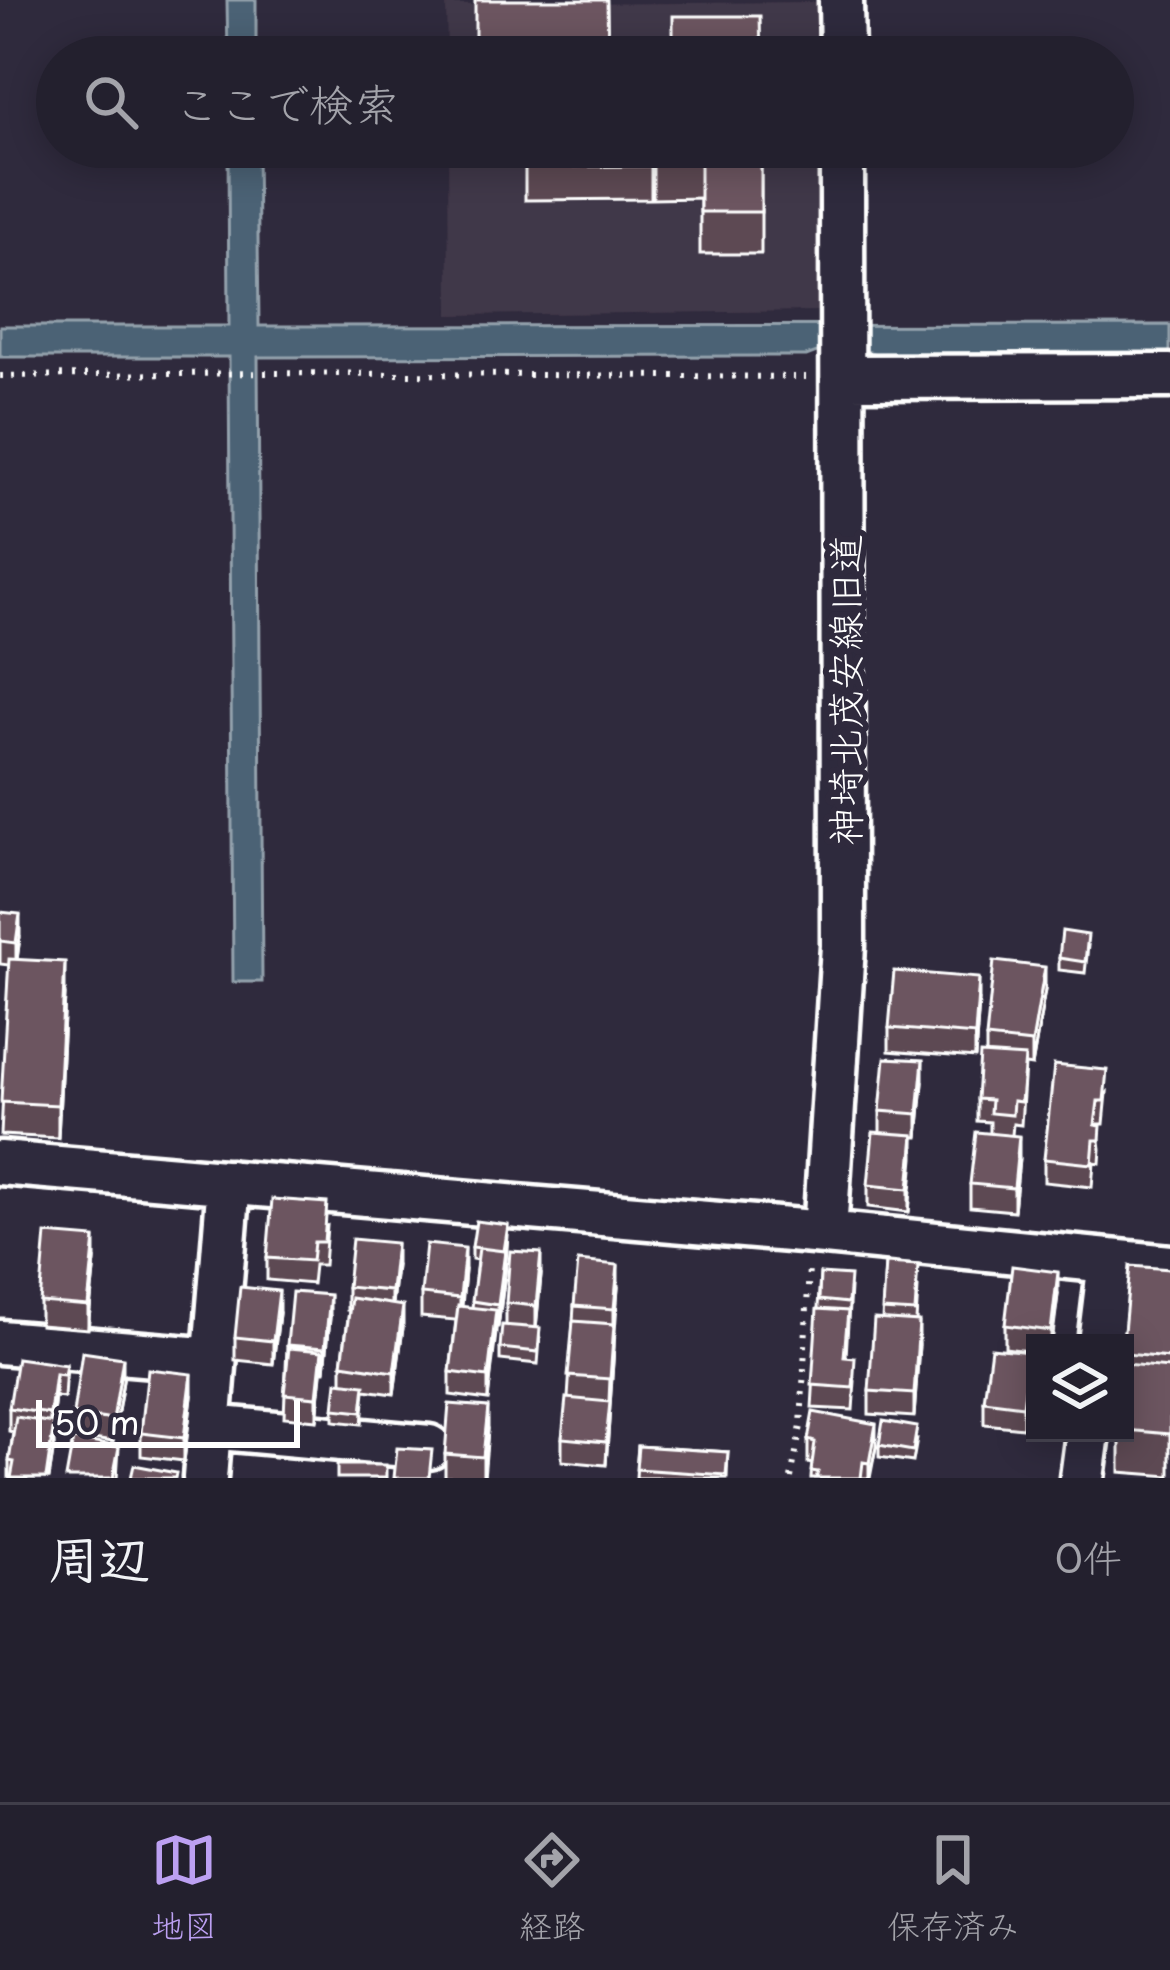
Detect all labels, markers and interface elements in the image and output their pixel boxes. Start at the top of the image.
search box [36,36,1134,168]
text: ここで検索 [174,68,399,136]
icon: search [78,69,144,135]
street label: 神埼北茂安線旧道 [814,534,873,846]
map controls [1026,1334,1134,1442]
button: layers [1026,1334,1134,1442]
scale bar [36,1394,300,1447]
text: 50 m [54,1396,140,1446]
text: 周辺 [48,1518,150,1595]
text: 0件 [1054,1527,1122,1586]
tab: 地図 [151,1827,217,1949]
tab: 経路 [519,1827,585,1949]
tab: 保存済み [887,1827,1019,1949]

